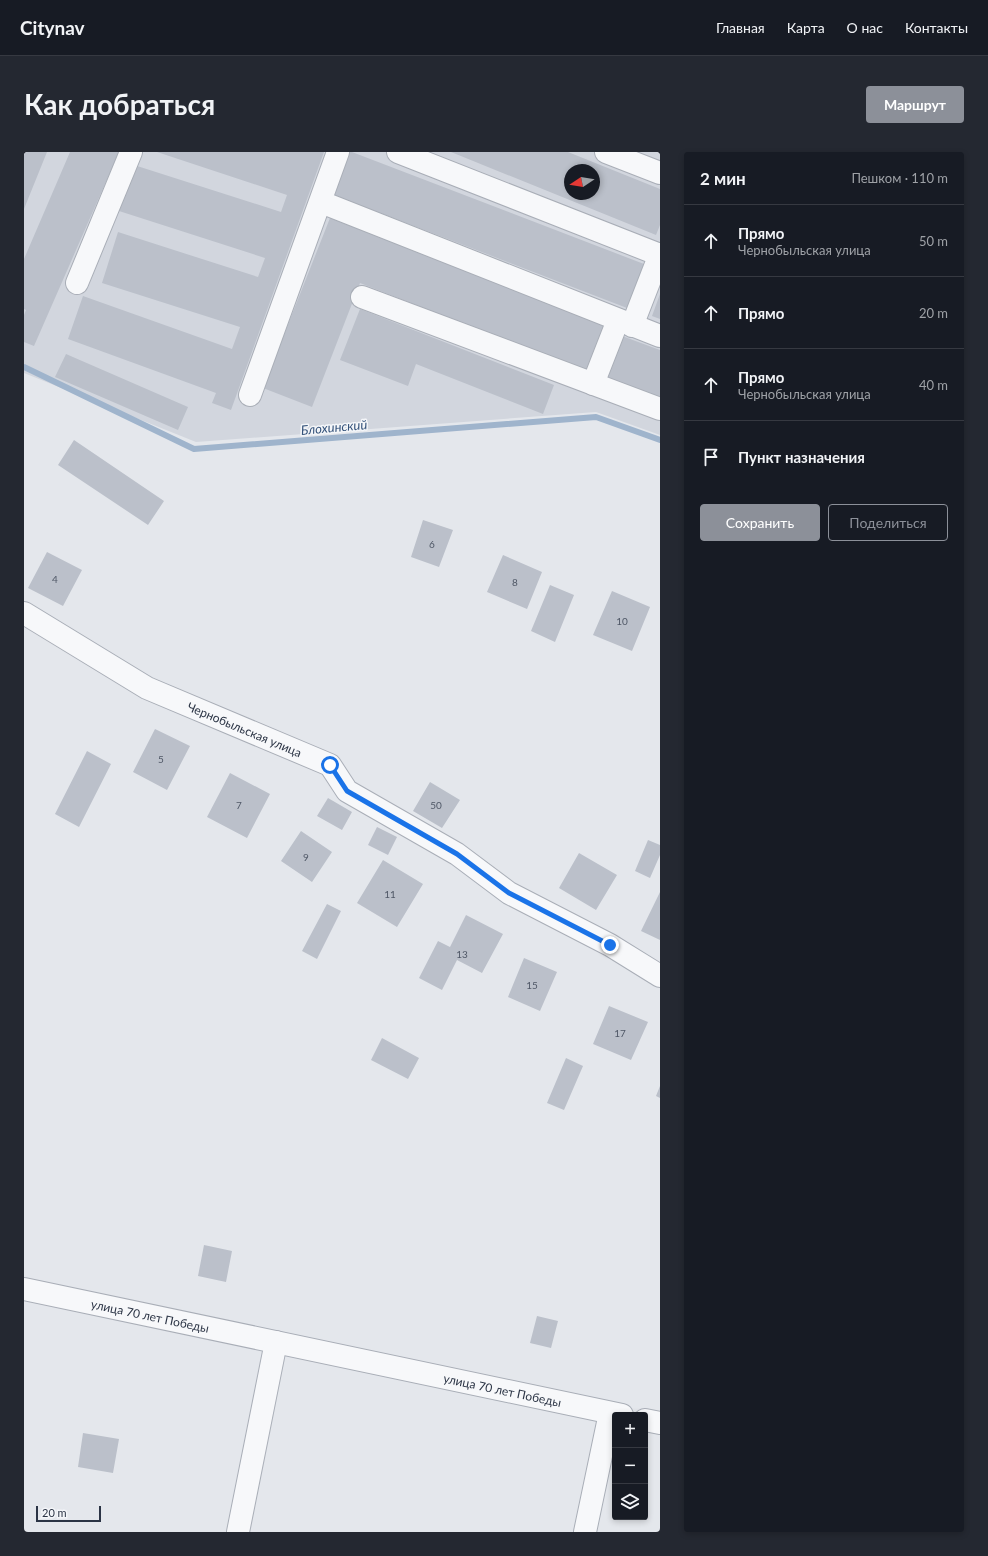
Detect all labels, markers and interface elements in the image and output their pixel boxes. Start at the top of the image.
text: Citynav [20,16,85,39]
text: Главная [716,19,765,36]
text: Карта [787,19,825,36]
text: О нас [847,19,883,36]
text: Контакты [905,19,968,36]
button: Маршрут [866,86,964,123]
text: Как добраться [24,87,215,121]
north arrow [564,164,600,200]
text: 2 мин [700,168,746,189]
text: Пешком · 110 m [851,170,948,186]
text: Прямо [738,224,784,242]
icon: ahead [700,230,722,252]
text: 50 m [919,233,948,249]
text: Чернобыльская улица [738,242,871,258]
icon: ahead [700,302,722,324]
text: Прямо [738,304,784,322]
text: 20 m [919,305,948,321]
text: Прямо [738,368,784,386]
icon: ahead [700,374,722,396]
text: 40 m [919,377,948,393]
text: Чернобыльская улица [738,386,871,402]
water label: Блохинский [300,416,368,438]
icon: arrive [700,446,722,468]
text: Пункт назначения [738,448,865,466]
button: Сохранить [700,504,820,541]
button: Поделиться [828,504,948,541]
house number: 6 [429,538,435,550]
house number: 4 [52,573,58,585]
house number: 8 [512,576,518,588]
house number: 10 [616,615,628,627]
street label: Чернобыльская улица [185,698,304,760]
house number: 5 [158,753,164,765]
route start [321,756,339,774]
house number: 7 [236,799,242,811]
house number: 50 [430,799,442,811]
house number: 9 [303,851,309,863]
house number: 11 [384,888,396,900]
route end [601,936,619,954]
house number: 13 [456,948,468,960]
house number: 15 [526,979,538,991]
house number: 17 [614,1027,626,1039]
street label: улица 70 лет Победы [90,1296,211,1335]
street label: улица 70 лет Победы [442,1370,563,1410]
map controls [612,1412,648,1520]
button: + [612,1412,648,1448]
button: − [612,1448,648,1484]
button: layers [612,1484,648,1520]
scale bar [36,1504,101,1523]
text: 20 m [42,1506,67,1519]

